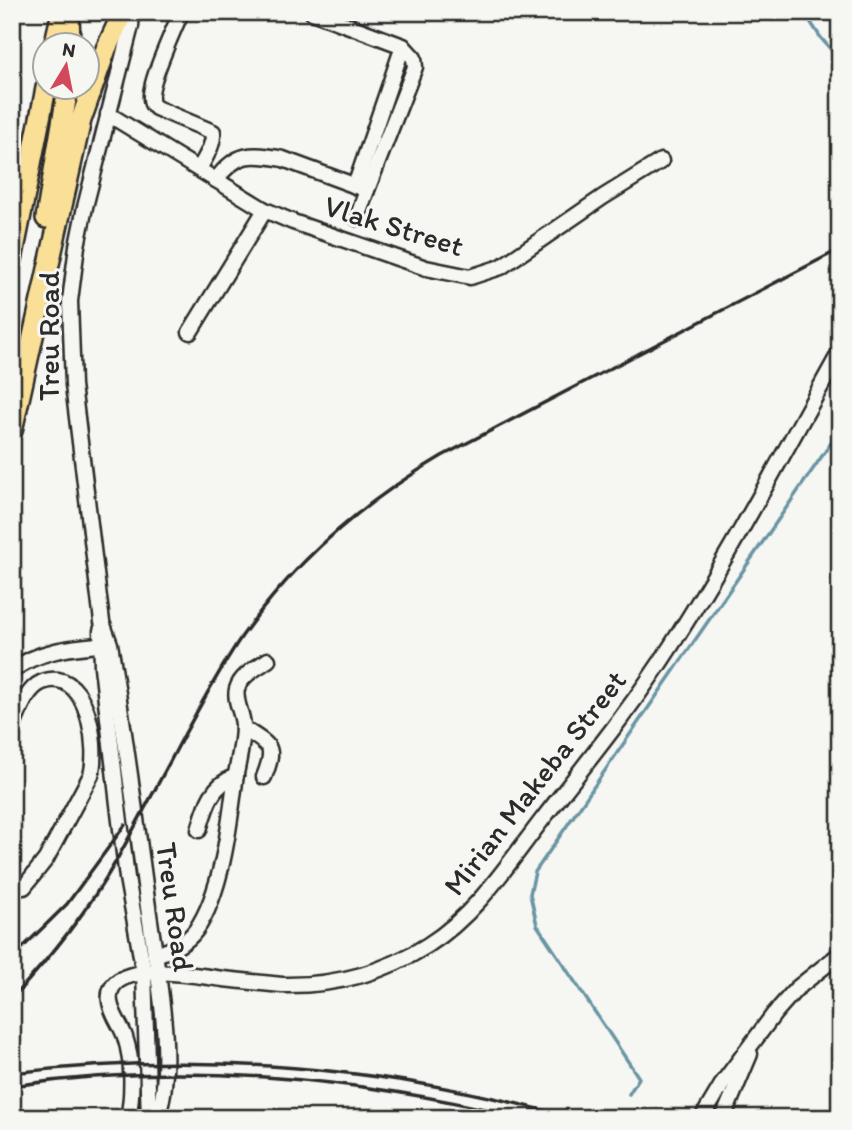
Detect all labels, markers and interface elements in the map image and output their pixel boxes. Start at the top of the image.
north arrow [32,32,102,102]
text: N [61,37,77,62]
street label: Vlak Street [320,187,468,264]
street label: Treu Road [30,271,67,401]
street label: Mirian Makeba Street [435,663,634,903]
street label: Treu Road [148,840,203,974]

